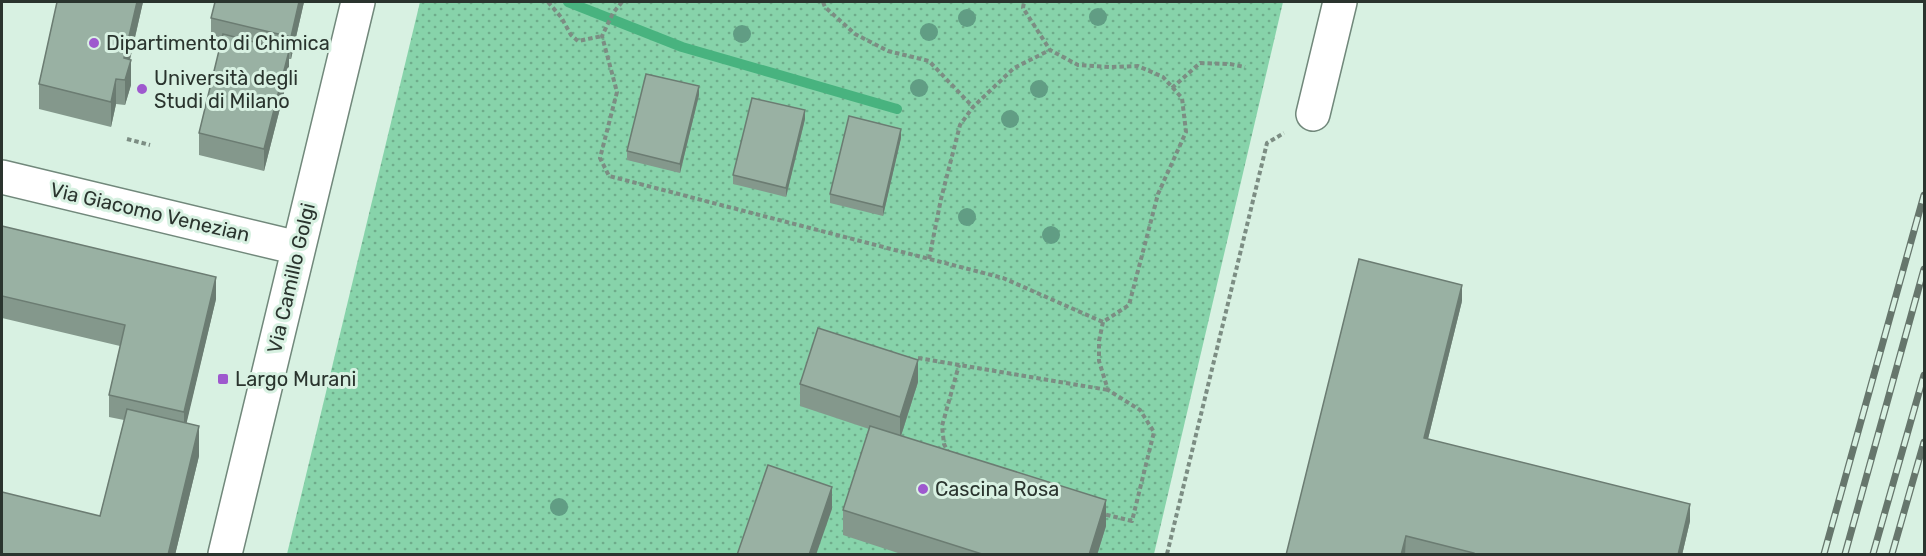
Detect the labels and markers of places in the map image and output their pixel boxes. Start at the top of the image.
place label: Dipartimento di Chimica [106,31,330,55]
marker: Dipartimento di Chimica [87,36,101,50]
place label: Università degli Studi di Milano [154,66,298,113]
marker: Università degli Studi di Milano [135,82,149,96]
place label: Largo Murani [235,367,356,391]
marker: Largo Murani [216,372,230,386]
place label: Cascina Rosa [935,477,1059,501]
marker: Cascina Rosa [916,482,930,496]

